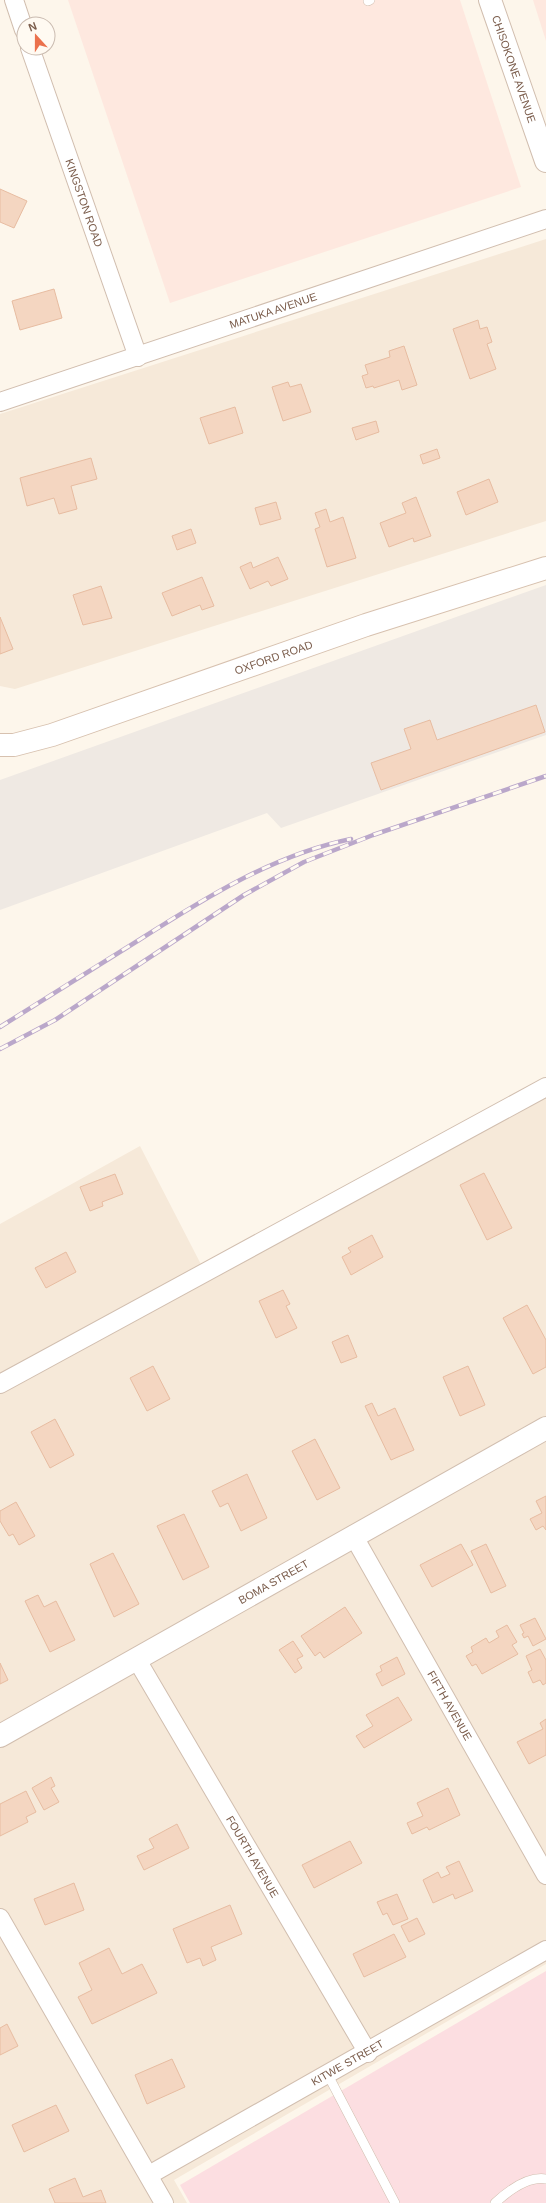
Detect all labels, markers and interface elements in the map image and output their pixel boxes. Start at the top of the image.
street label: CHISOKONE AVENUE [490,14,538,124]
north arrow [16,16,56,56]
text: N [27,20,38,34]
street label: KINGSTON ROAD [63,157,105,248]
street label: MATUKA AVENUE [228,290,318,331]
street label: OXFORD ROAD [233,638,314,677]
street label: BOMA STREET [236,1557,311,1606]
street label: FIFTH AVENUE [425,1669,474,1742]
street label: FOURTH AVENUE [224,1814,281,1900]
street label: KITWE STREET [309,2037,386,2088]

